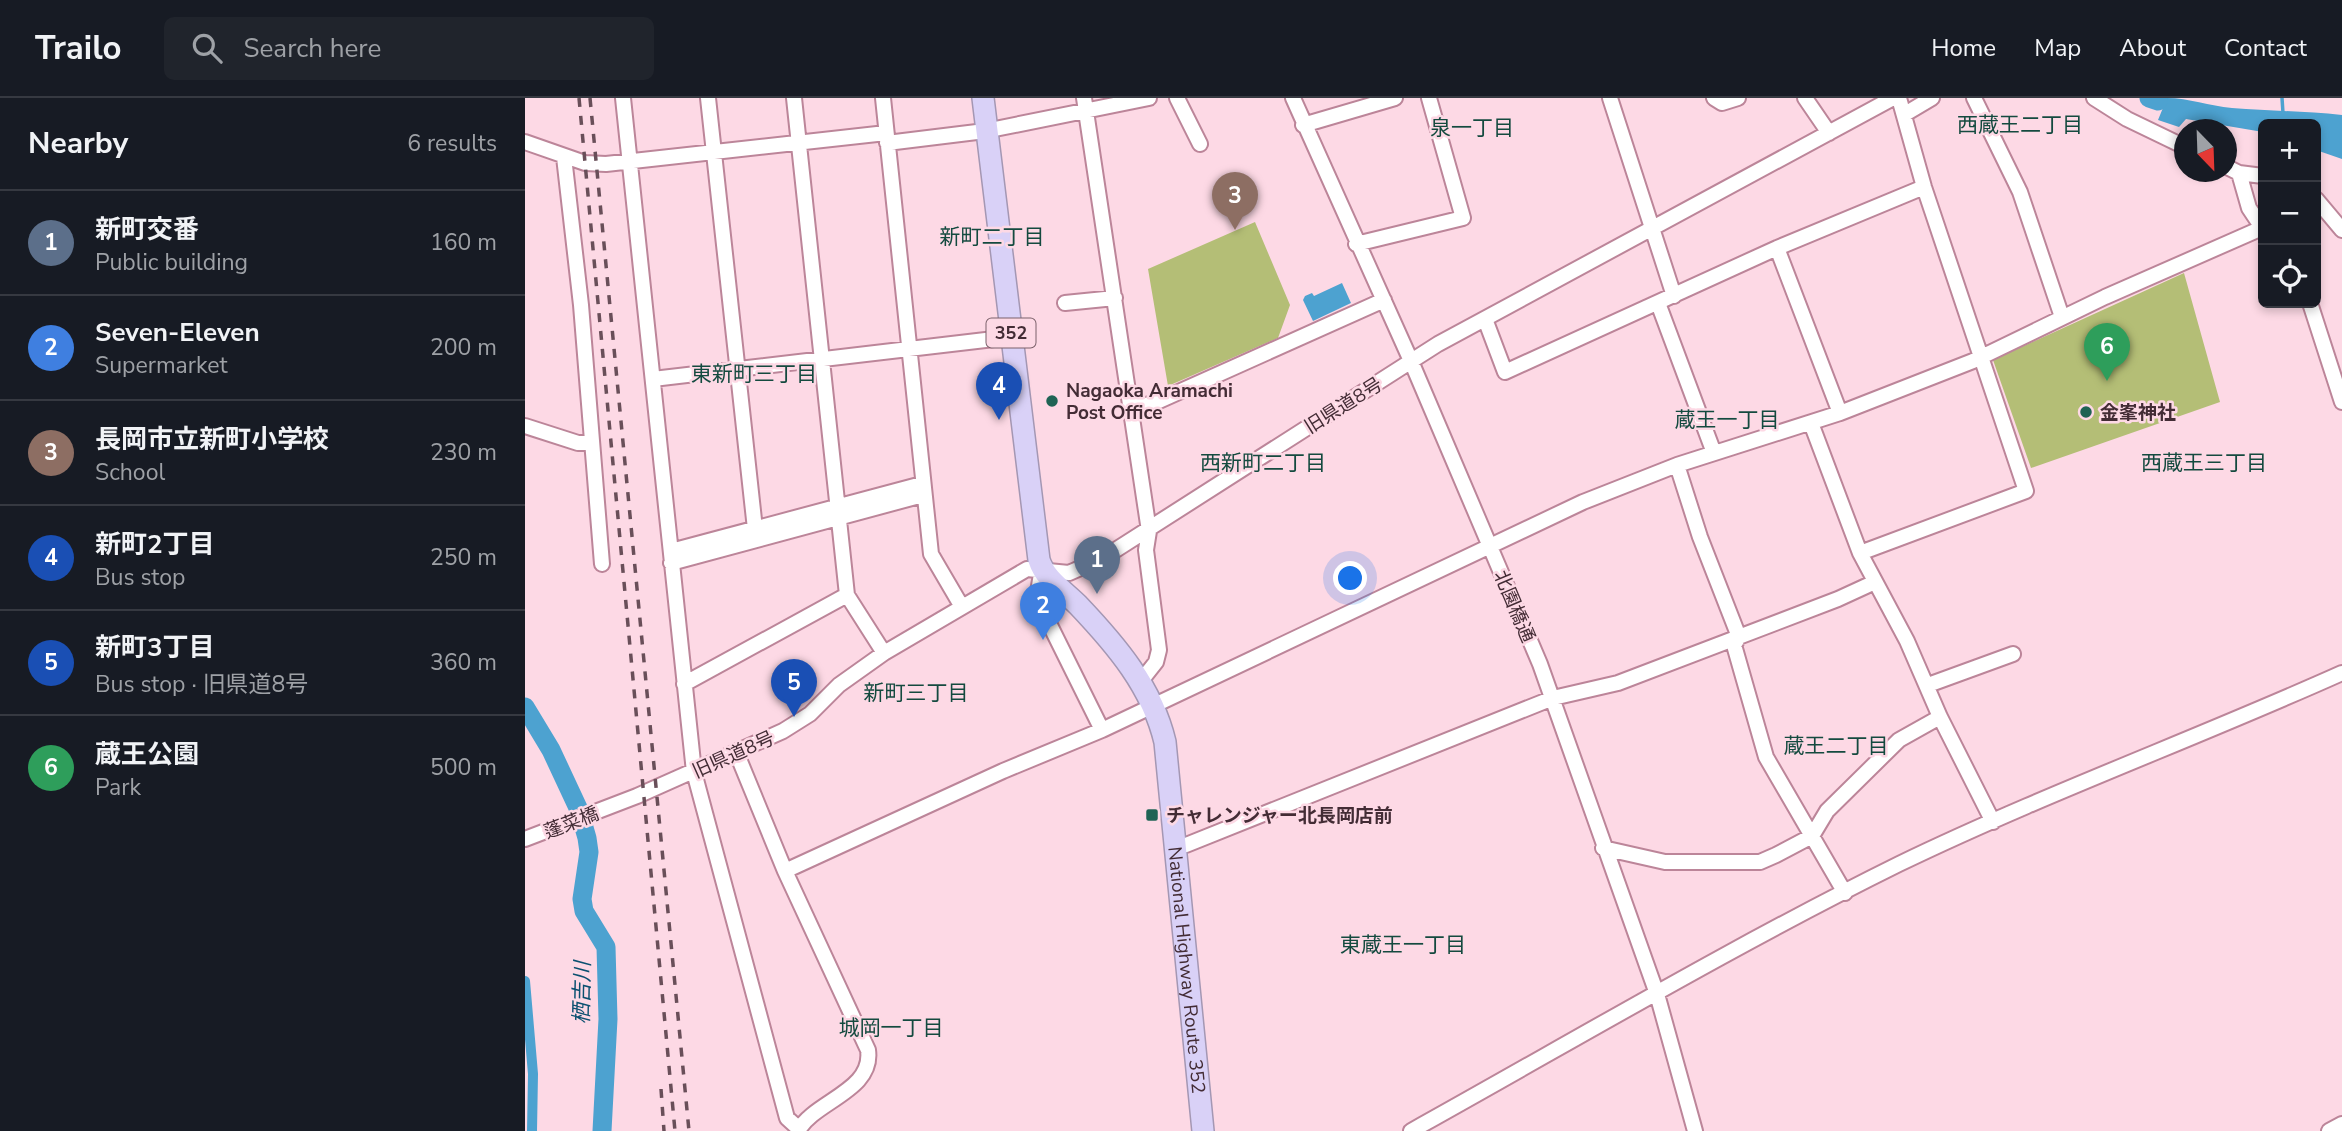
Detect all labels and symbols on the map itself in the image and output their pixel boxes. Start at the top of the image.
district label: 西蔵王二丁目 [1957,111,2083,139]
district label: 泉一丁目 [1430,114,1514,142]
north arrow [2174,119,2237,182]
pin: 3 [1212,172,1258,230]
district label: 新町二丁目 [940,223,1045,251]
road number: 352 [987,318,1035,347]
pin: 6 [2084,323,2130,381]
district label: 東新町三丁目 [691,360,817,388]
pin: 4 [976,362,1022,420]
street label: 旧県道8号 [1300,372,1387,440]
place label: Nagaoka Aramachi Post Office [1066,378,1233,426]
marker: Nagaoka Aramachi Post Office [1044,393,1060,409]
place label: 金峯神社 [2100,400,2176,426]
marker: 金峯神社 [2078,404,2094,420]
district label: 蔵王一丁目 [1675,406,1780,434]
district label: 西新町二丁目 [1200,449,1326,477]
district label: 西蔵王三丁目 [2141,449,2267,477]
pin: 1 [1074,536,1120,594]
your location [1333,561,1367,595]
street label: 北園橋通 [1487,566,1541,646]
pin: 2 [1020,582,1066,640]
pin: 5 [771,659,817,717]
district label: 新町三丁目 [864,679,969,707]
street label: 旧県道8号 [688,725,779,785]
district label: 蔵王二丁目 [1784,732,1889,760]
street label: 蓬菜橋 [540,801,603,845]
place label: チャレンジャー北長岡店前 [1166,803,1393,829]
marker: チャレンジャー北長岡店前 [1144,807,1160,823]
street label: National Highway Route 352 [1161,845,1211,1095]
district label: 東蔵王一丁目 [1340,931,1466,959]
water label: 栖吉川 [567,959,597,1025]
district label: 城岡一丁目 [839,1014,944,1042]

